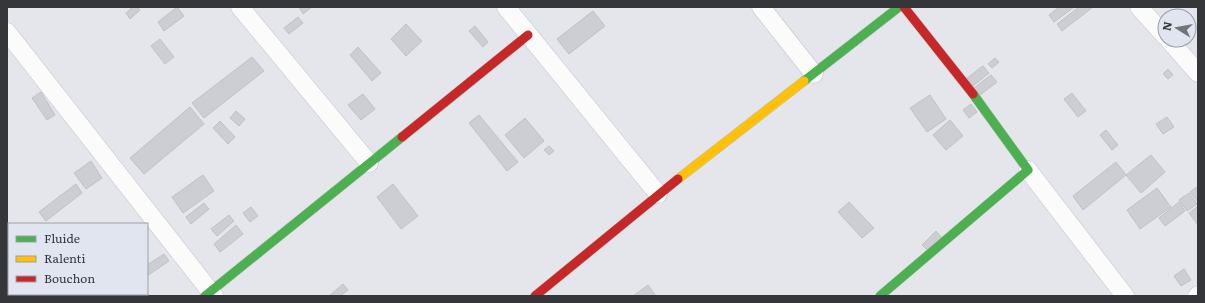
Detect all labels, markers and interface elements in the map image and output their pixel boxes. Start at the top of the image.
north arrow [1157,8,1197,48]
text: N [1157,20,1175,32]
legend [8,223,148,295]
text: Fluide [44,229,80,247]
text: Ralenti [44,249,85,267]
text: Bouchon [44,269,95,287]

